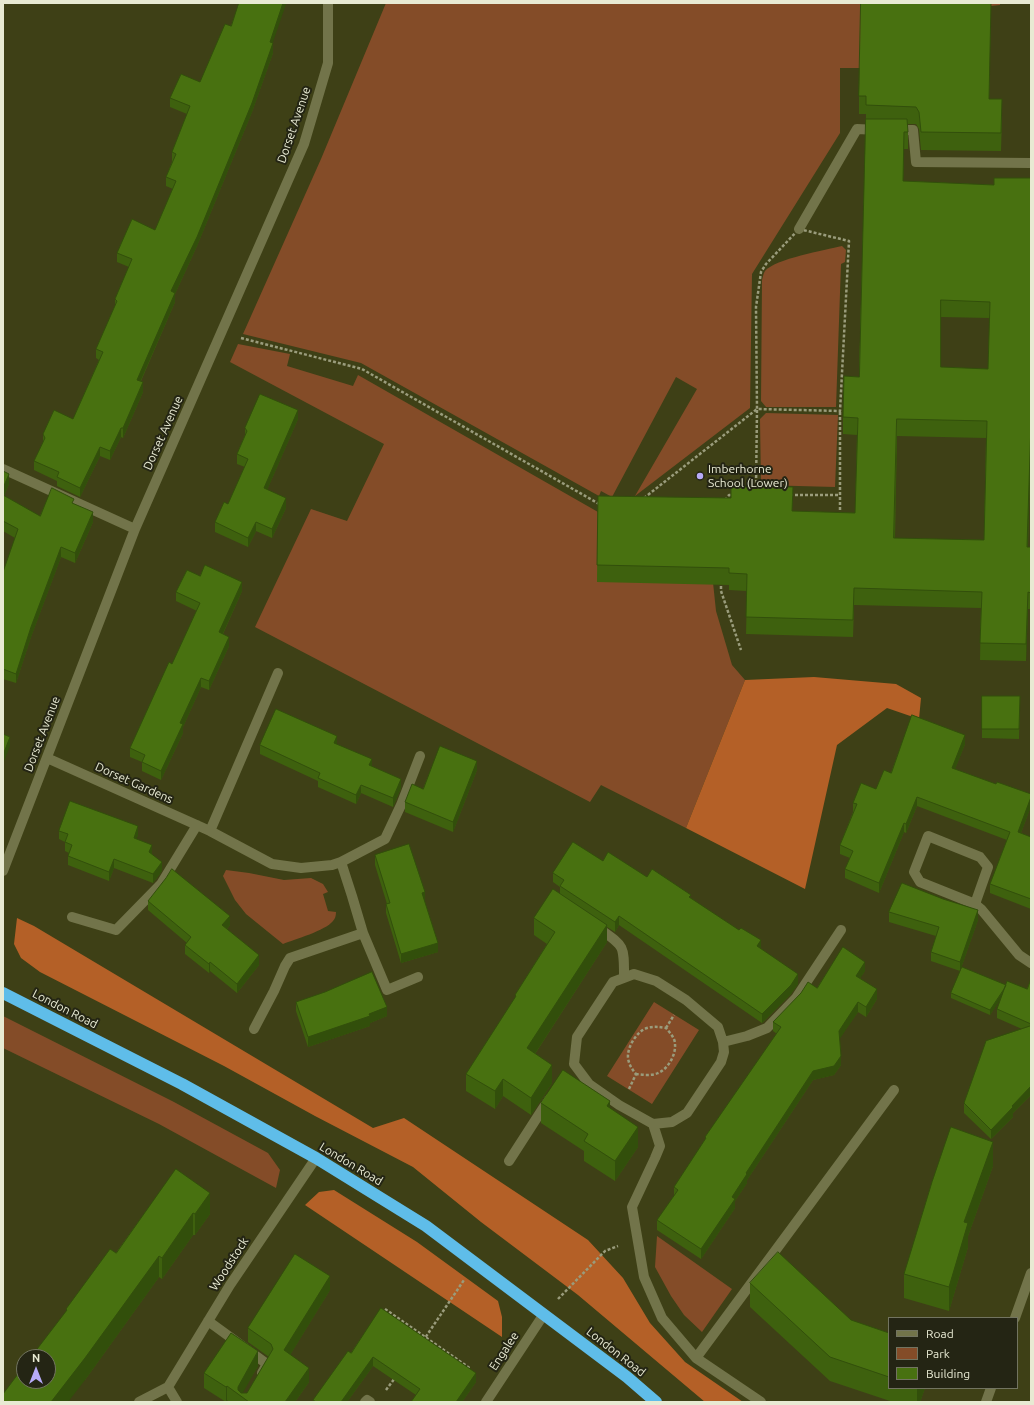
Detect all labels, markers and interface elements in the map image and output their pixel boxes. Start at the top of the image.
street label: Dorset Avenue [274,85,314,165]
street label: Dorset Avenue [140,394,186,472]
place label: Imberhorne School (Lower) [708,462,788,490]
marker: Imberhorne School (Lower) [695,471,705,481]
street label: Dorset Avenue [21,694,63,774]
street label: Dorset Gardens [93,759,175,807]
street label: London Road [30,986,100,1032]
street label: London Road [317,1139,385,1189]
street label: Woodstock [206,1235,252,1293]
legend [888,1317,1018,1389]
street label: London Road [583,1324,649,1380]
text: Road [926,1327,954,1340]
street label: Engalee [486,1329,522,1373]
text: Park [926,1347,950,1360]
north arrow [16,1349,56,1389]
text: N [32,1352,40,1364]
text: Building [926,1367,970,1380]

